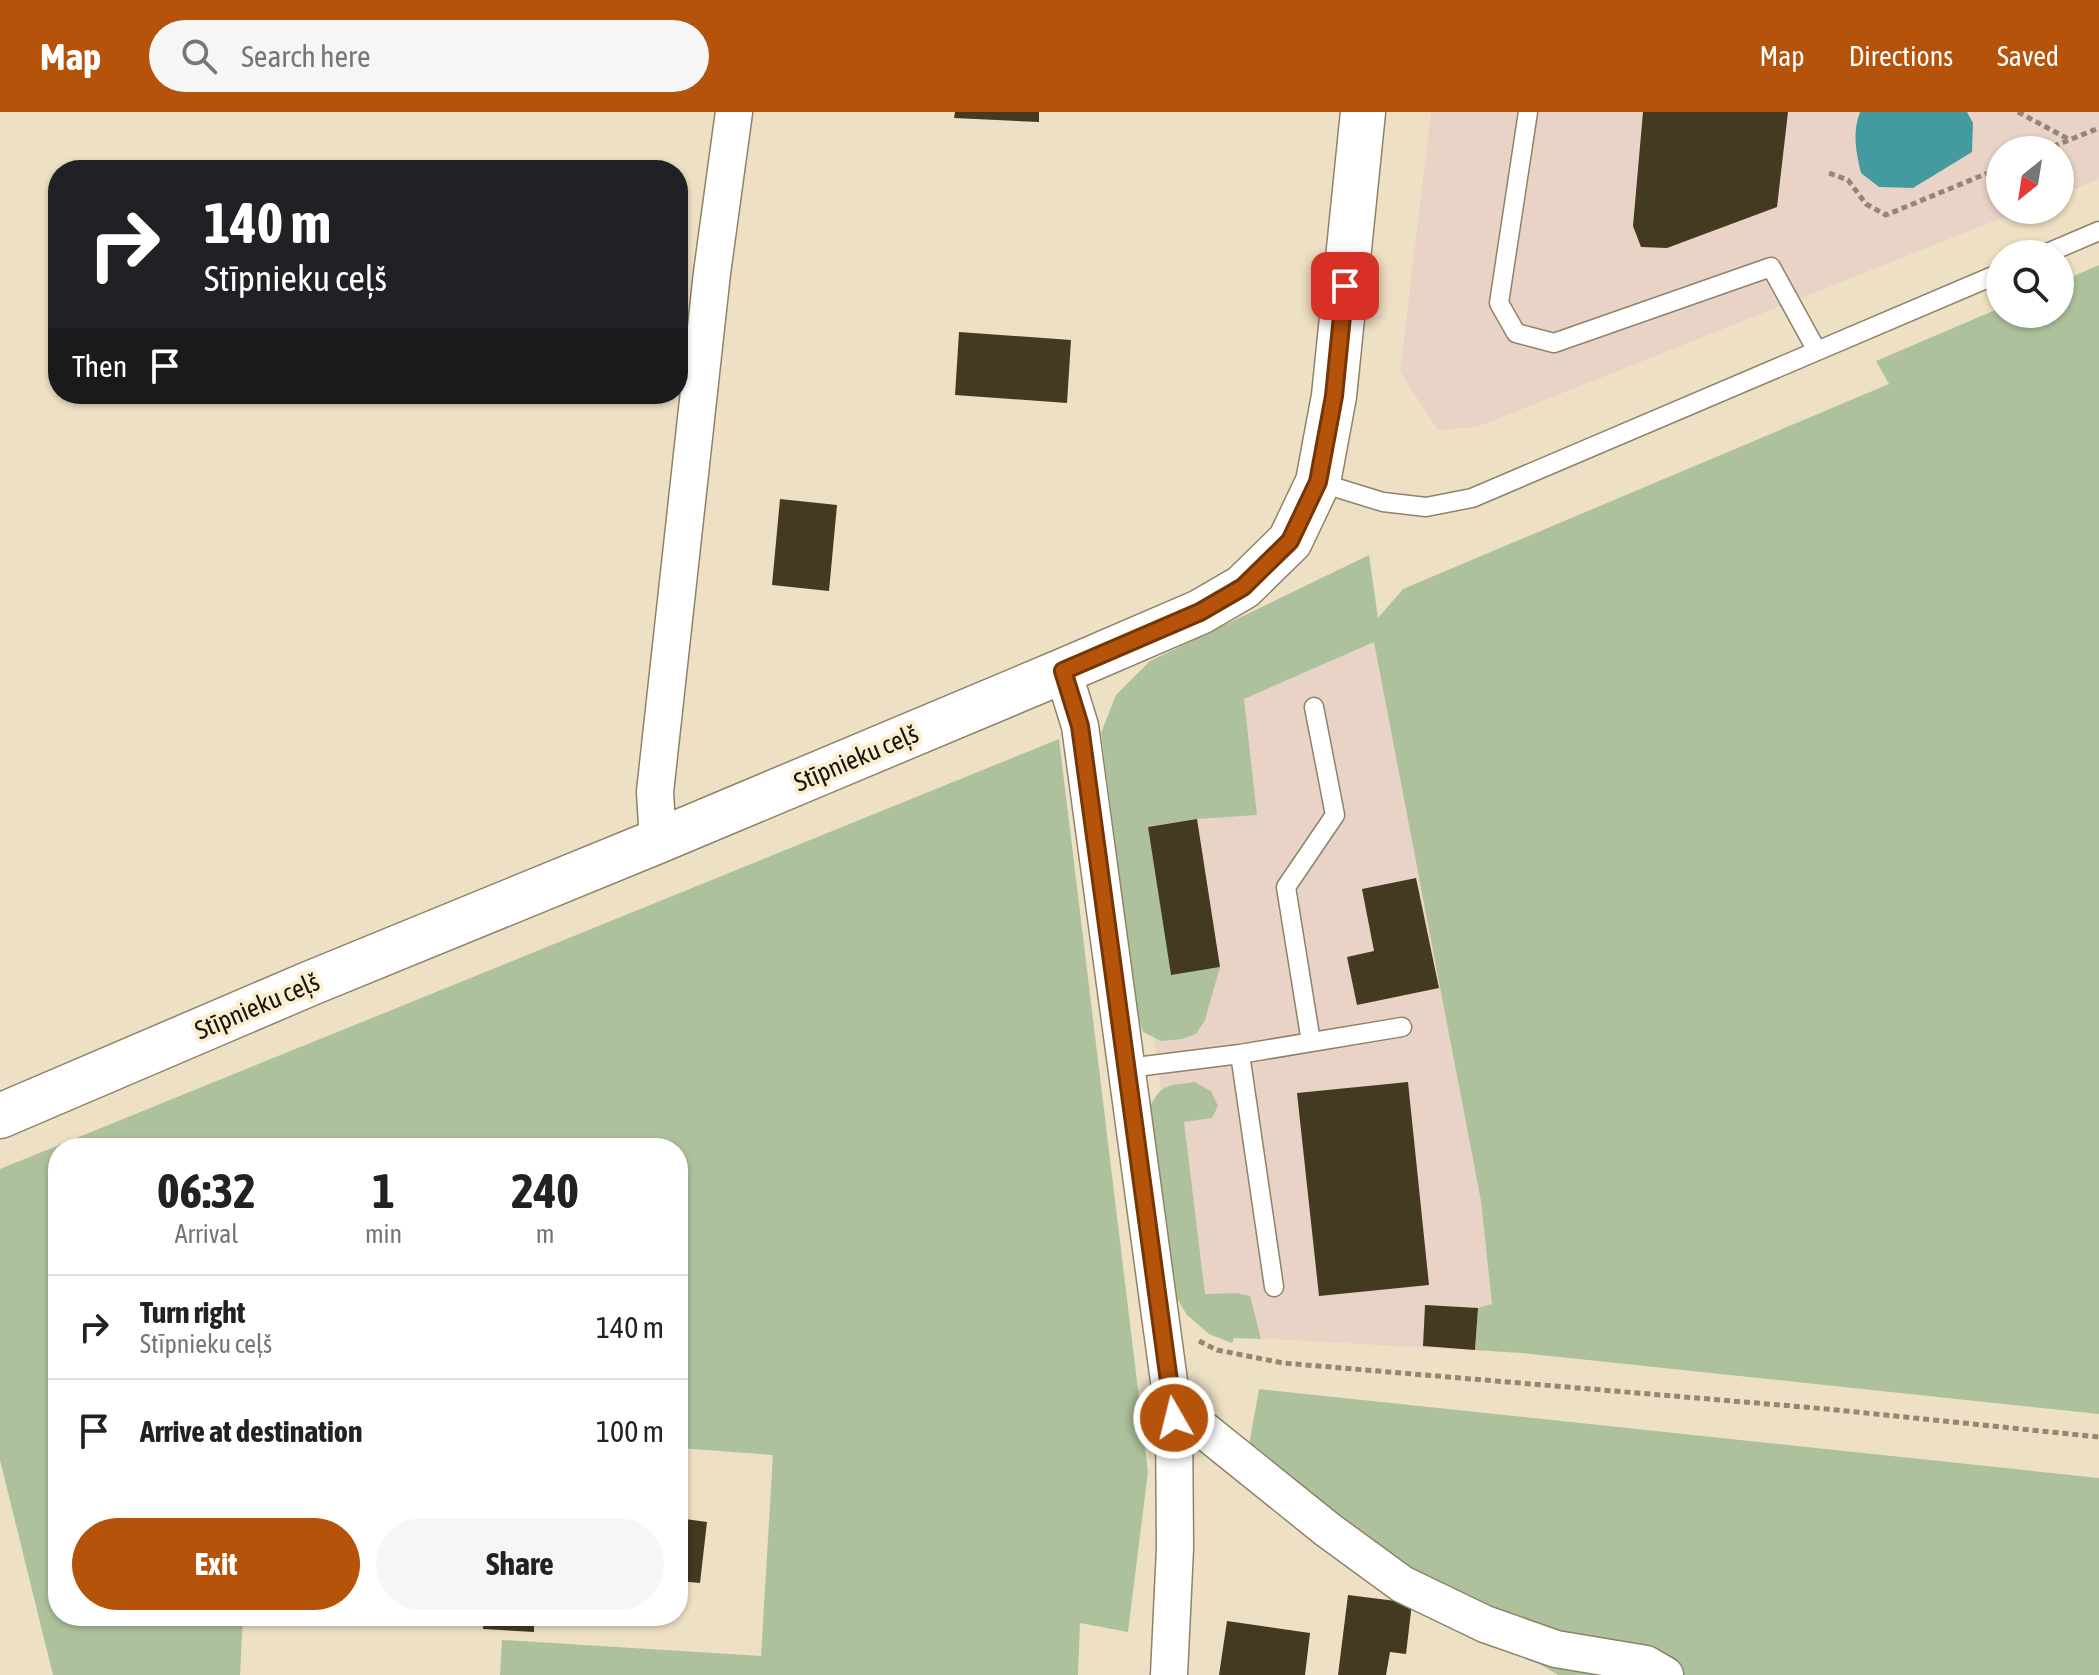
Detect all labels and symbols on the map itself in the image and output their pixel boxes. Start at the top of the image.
north arrow [1986,136,2074,224]
pin [1311,252,1379,320]
street label: Stīpnieku ceļš [789,718,923,798]
street label: Stīpnieku ceļš [190,966,324,1046]
position arrow [1132,1376,1216,1460]

